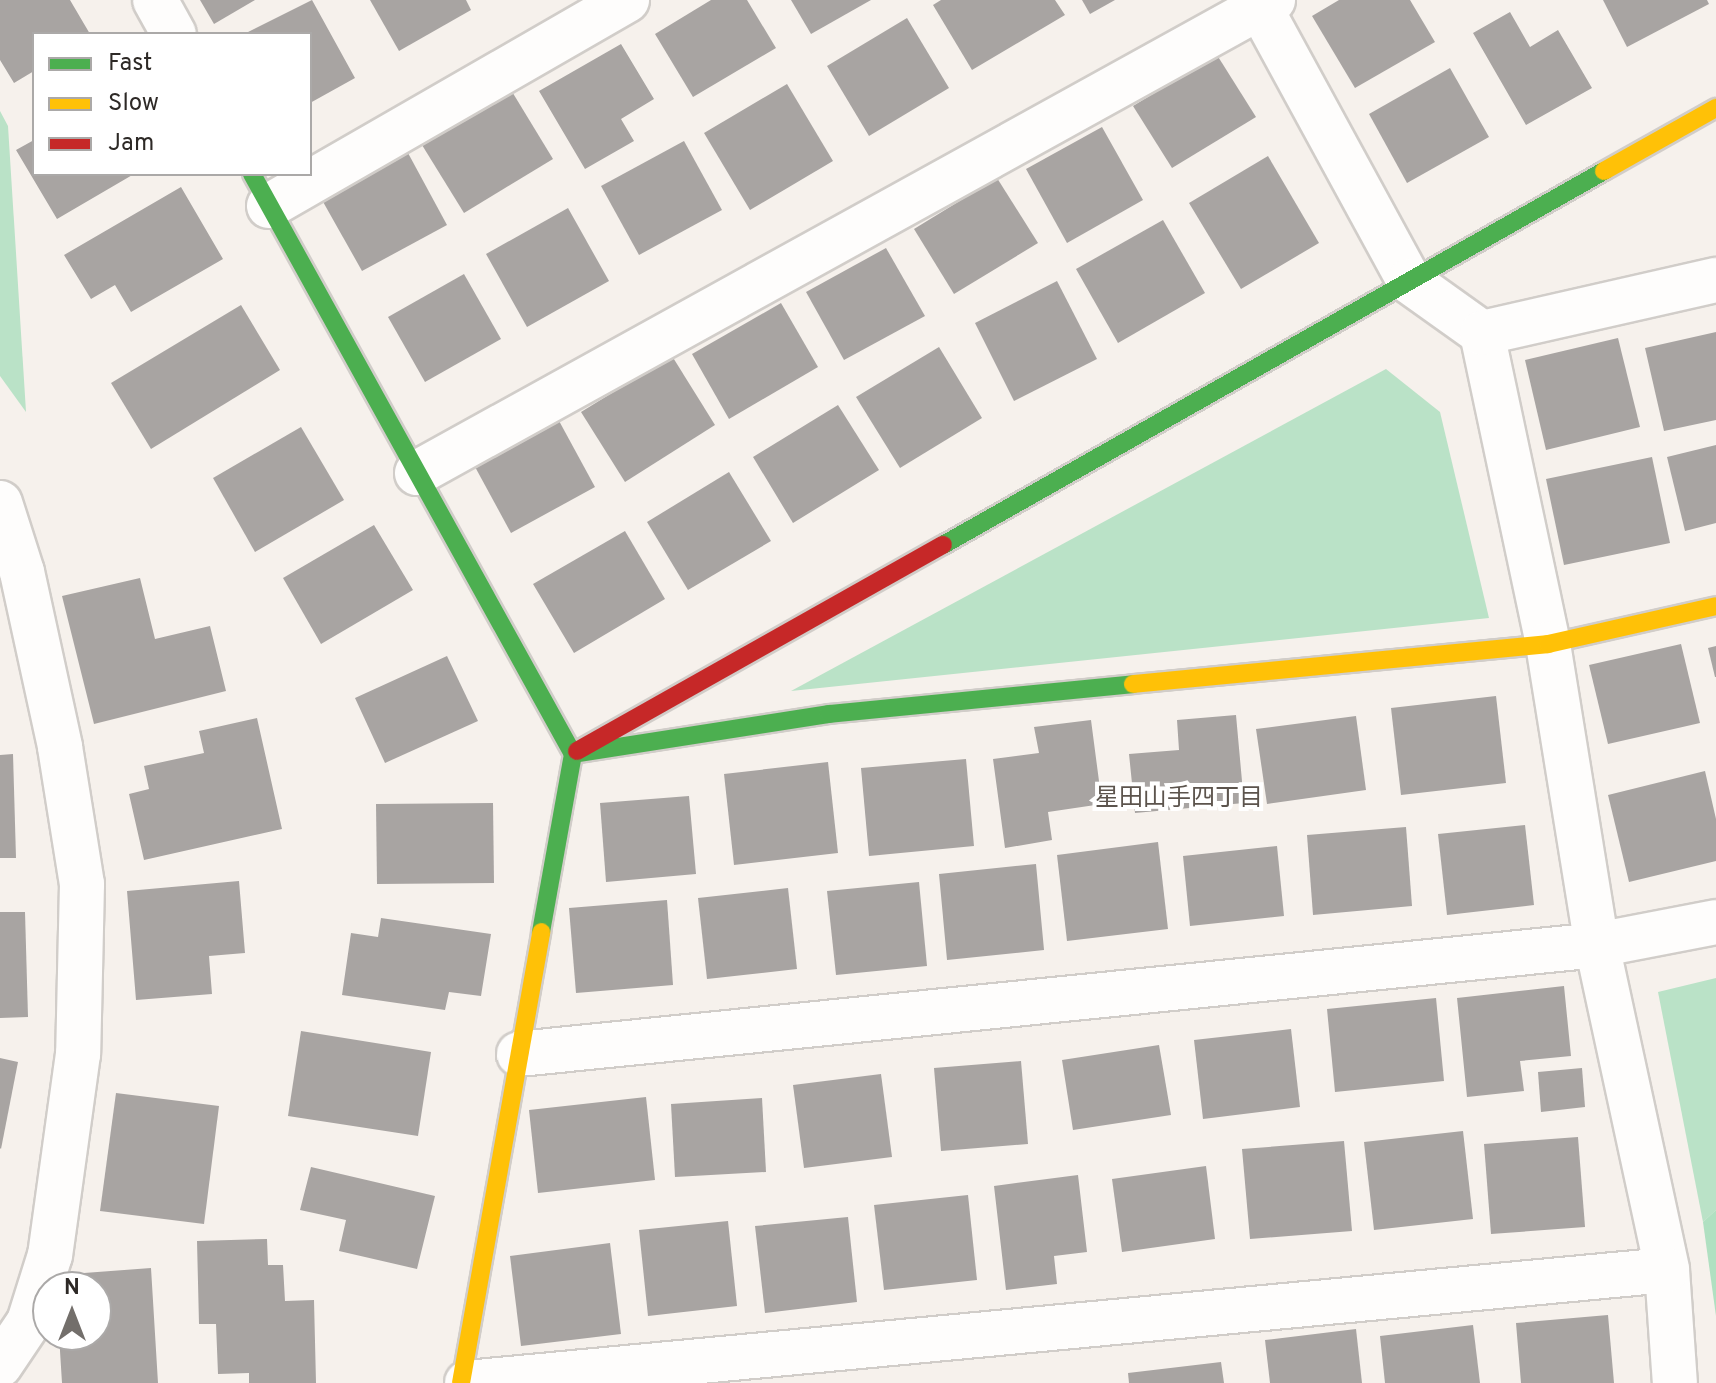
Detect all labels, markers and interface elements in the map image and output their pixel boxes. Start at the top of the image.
legend [32,32,312,176]
text: Fast [108,49,152,79]
text: Slow [108,89,159,119]
text: Jam [108,129,154,159]
district label: 星田山手四丁目 [1095,786,1263,814]
north arrow [32,1271,112,1351]
text: N [64,1275,80,1302]

